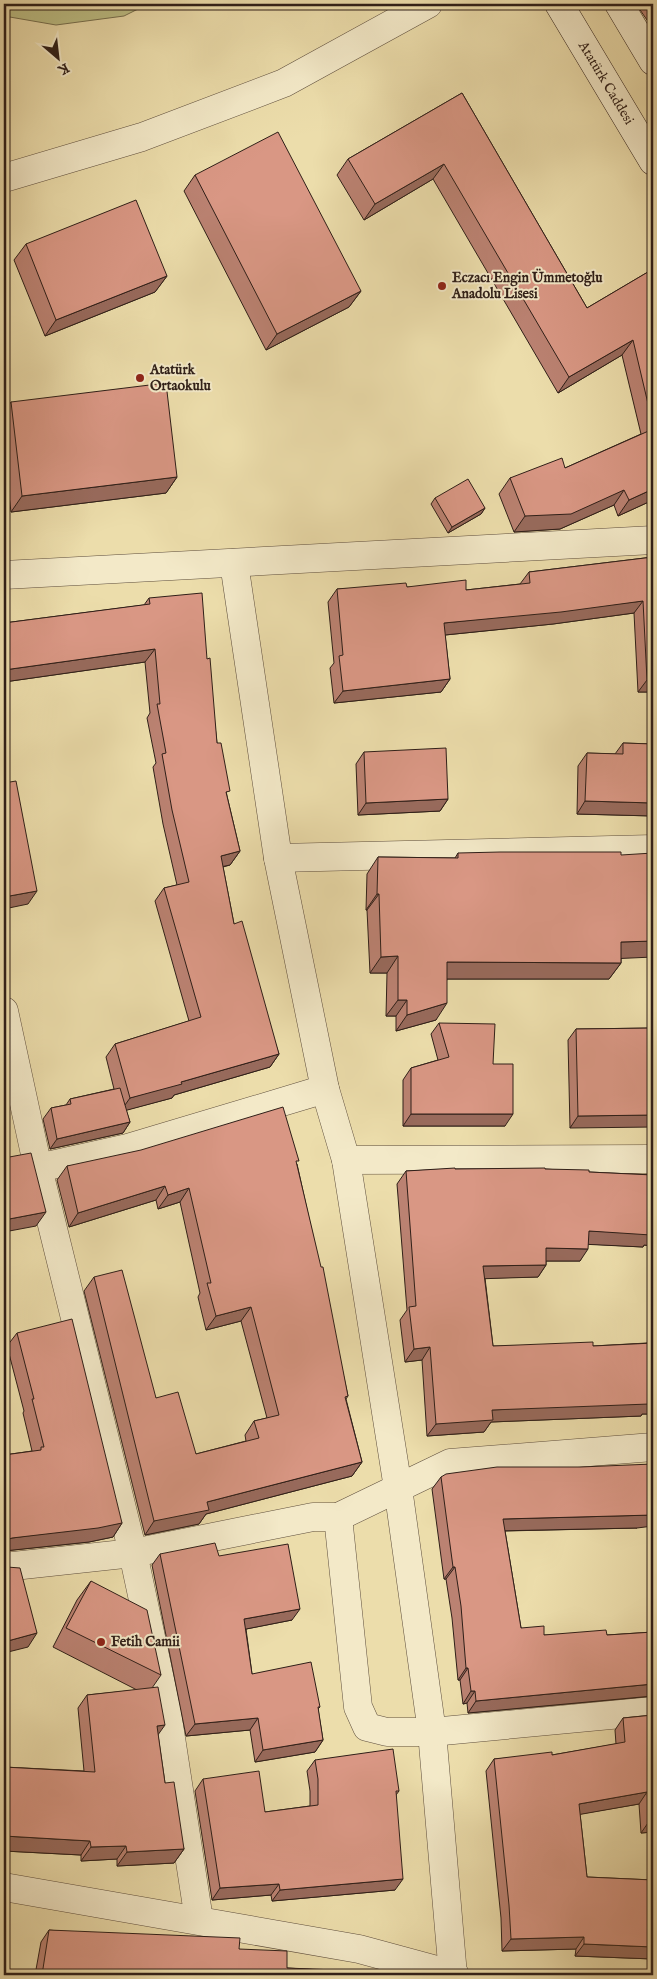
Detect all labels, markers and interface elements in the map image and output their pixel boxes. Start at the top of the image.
north arrow [32,32,82,82]
street label: Atatürk Caddesi [574,37,638,128]
text: K [54,58,72,79]
place label: Eczacı Engin Ümmetoğlu Anadolu Lisesi [451,268,603,303]
marker: Eczacı Engin Ümmetoğlu Anadolu Lisesi [436,280,448,292]
place label: Atatürk Ortaokulu [149,361,212,395]
marker: Atatürk Ortaokulu [134,372,146,384]
place label: Fetih Camii [111,1633,180,1651]
marker: Fetih Camii [95,1636,107,1648]

